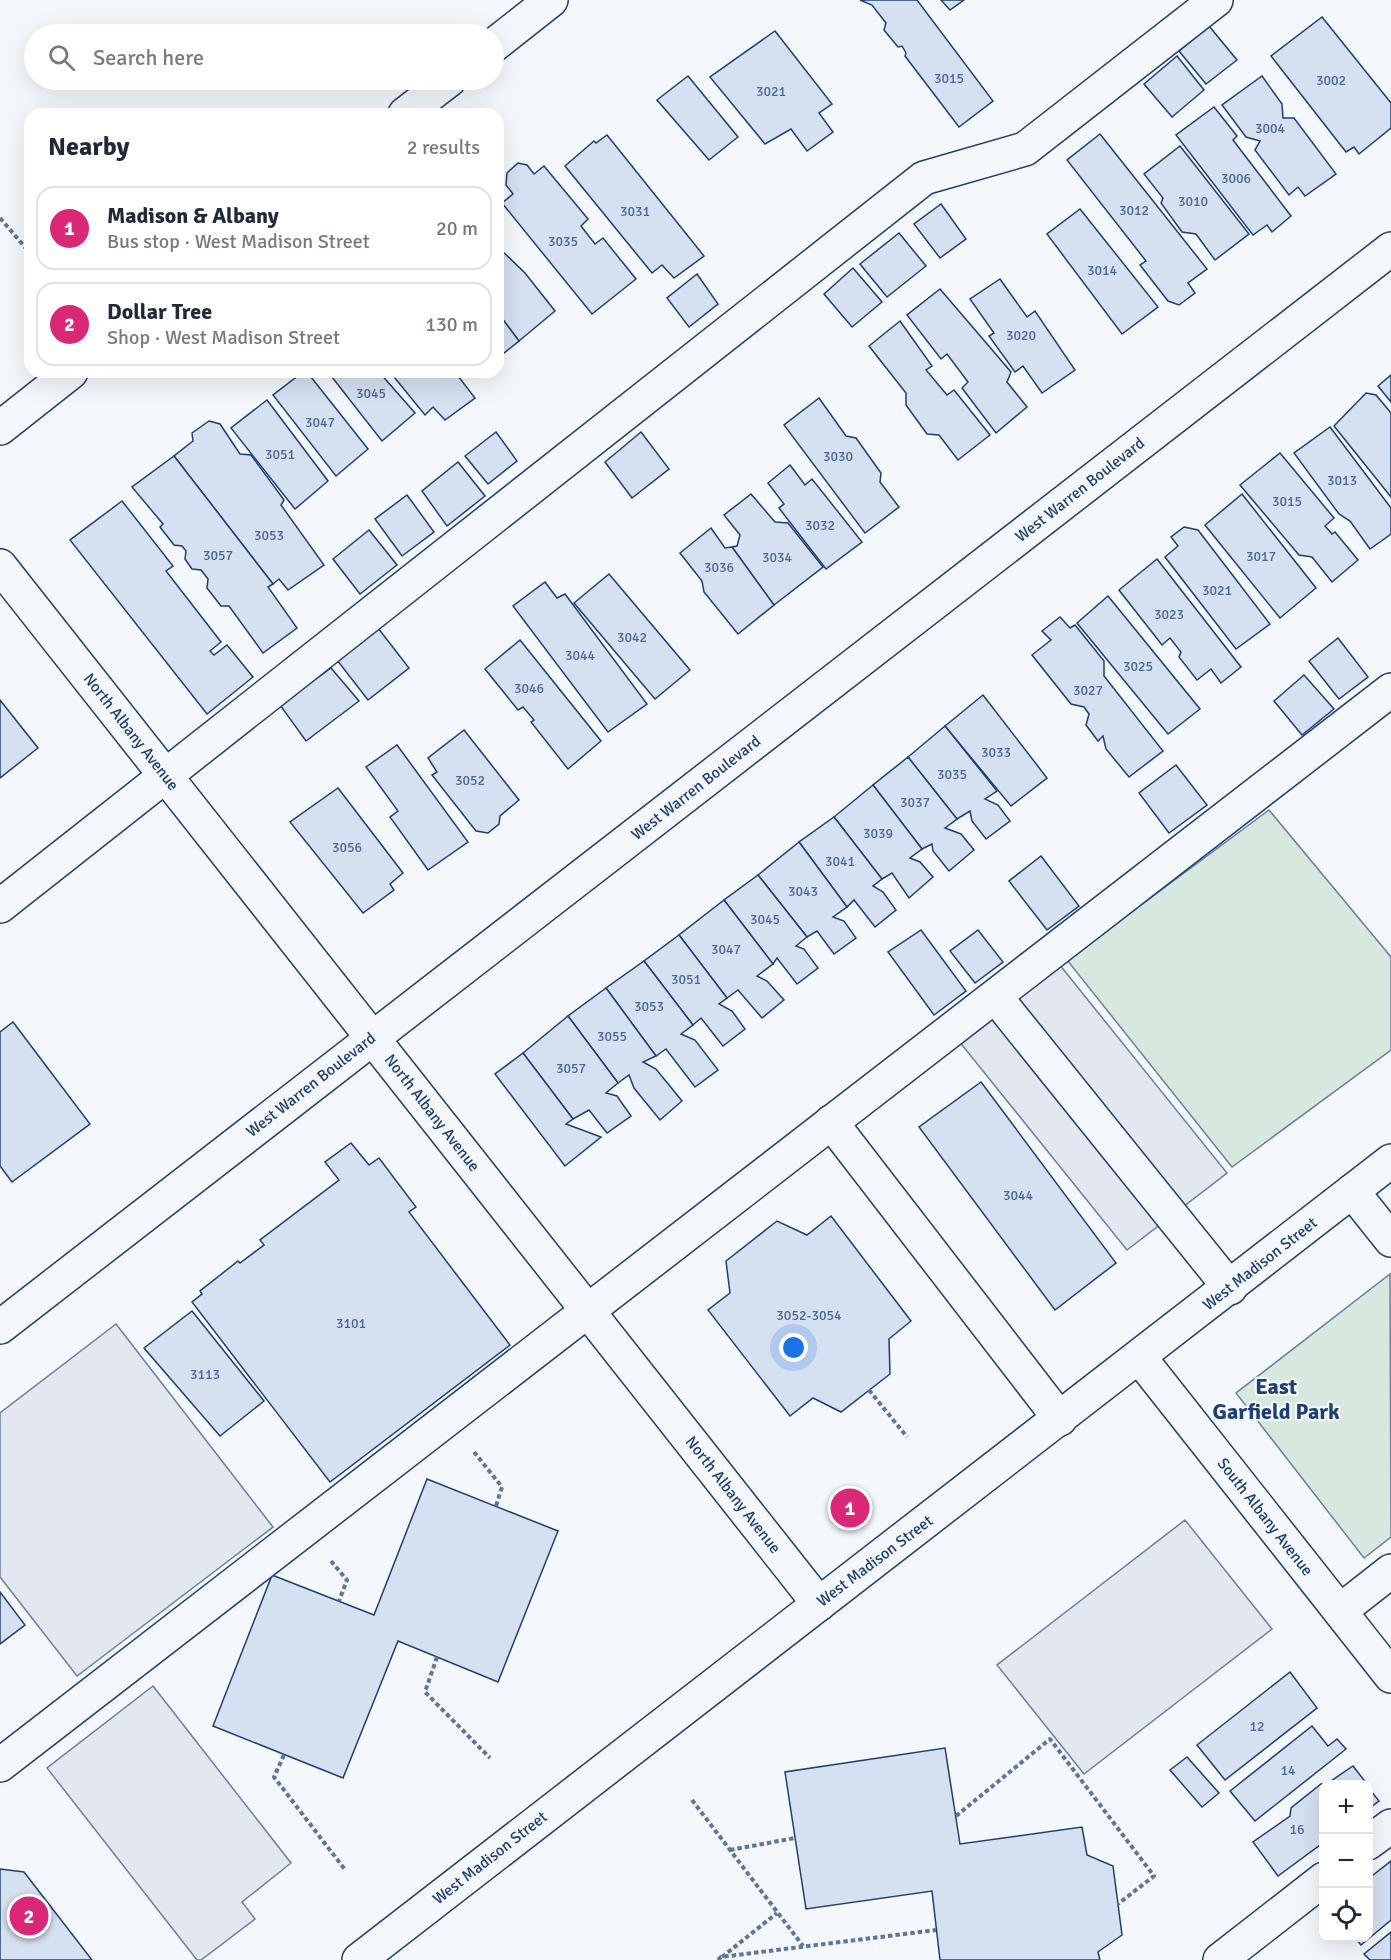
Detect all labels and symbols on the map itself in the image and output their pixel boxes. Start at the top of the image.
house number: 3015 [934,70,964,87]
house number: 3002 [1316,72,1346,89]
house number: 3021 [756,83,786,100]
house number: 3004 [1255,120,1286,137]
house number: 3006 [1221,170,1251,187]
house number: 3010 [1178,193,1208,210]
house number: 3012 [1119,202,1149,219]
house number: 3031 [620,203,650,220]
house number: 3035 [548,233,578,250]
house number: 3014 [1087,262,1118,279]
house number: 3020 [1006,327,1036,344]
house number: 3045 [356,385,386,402]
house number: 3047 [305,414,335,431]
street label: West Warren Boulevard [1011,433,1149,547]
house number: 3051 [265,446,295,463]
house number: 3030 [823,448,853,465]
house number: 3013 [1327,472,1357,489]
house number: 3015 [1272,493,1302,510]
house number: 3032 [805,517,835,534]
house number: 3053 [254,527,284,544]
house number: 3057 [203,547,233,564]
house number: 3017 [1246,548,1276,565]
house number: 3034 [762,549,793,566]
house number: 3036 [704,559,734,576]
house number: 3021 [1202,582,1232,599]
house number: 3023 [1154,606,1184,623]
house number: 3042 [617,629,647,646]
house number: 3044 [565,647,596,664]
house number: 3025 [1123,658,1153,675]
street label: North Albany Avenue [79,669,183,795]
house number: 3046 [514,680,544,697]
house number: 3027 [1073,682,1103,699]
street label: West Warren Boulevard [627,731,765,845]
house number: 3033 [981,744,1011,761]
house number: 3035 [937,766,967,783]
house number: 3052 [455,772,485,789]
house number: 3037 [900,794,930,811]
house number: 3039 [863,825,893,842]
house number: 3056 [332,839,362,856]
house number: 3041 [825,853,855,870]
house number: 3043 [788,883,818,900]
house number: 3045 [750,911,780,928]
house number: 3047 [711,941,741,958]
house number: 3051 [671,971,701,988]
house number: 3053 [634,998,664,1015]
street label: West Warren Boulevard [242,1028,380,1142]
house number: 3055 [597,1028,627,1045]
street label: North Albany Avenue [380,1050,484,1176]
house number: 3057 [556,1060,586,1077]
house number: 3044 [1003,1187,1034,1204]
street label: West Madison Street [1199,1213,1322,1315]
house number: 3052-3054 [776,1307,842,1324]
house number: 3101 [336,1315,366,1332]
your location [779,1333,808,1362]
house number: 3113 [190,1366,220,1383]
district label: East Garfield Park [1213,1373,1340,1425]
street label: North Albany Avenue [681,1432,785,1558]
street label: South Albany Avenue [1213,1454,1317,1580]
pin: 1 [830,1486,870,1530]
street label: West Madison Street [813,1511,937,1611]
house number: 12 [1249,1718,1265,1735]
house number: 14 [1280,1762,1296,1779]
street label: West Madison Street [429,1807,552,1909]
house number: 16 [1289,1821,1305,1838]
pin: 2 [9,1894,48,1938]

